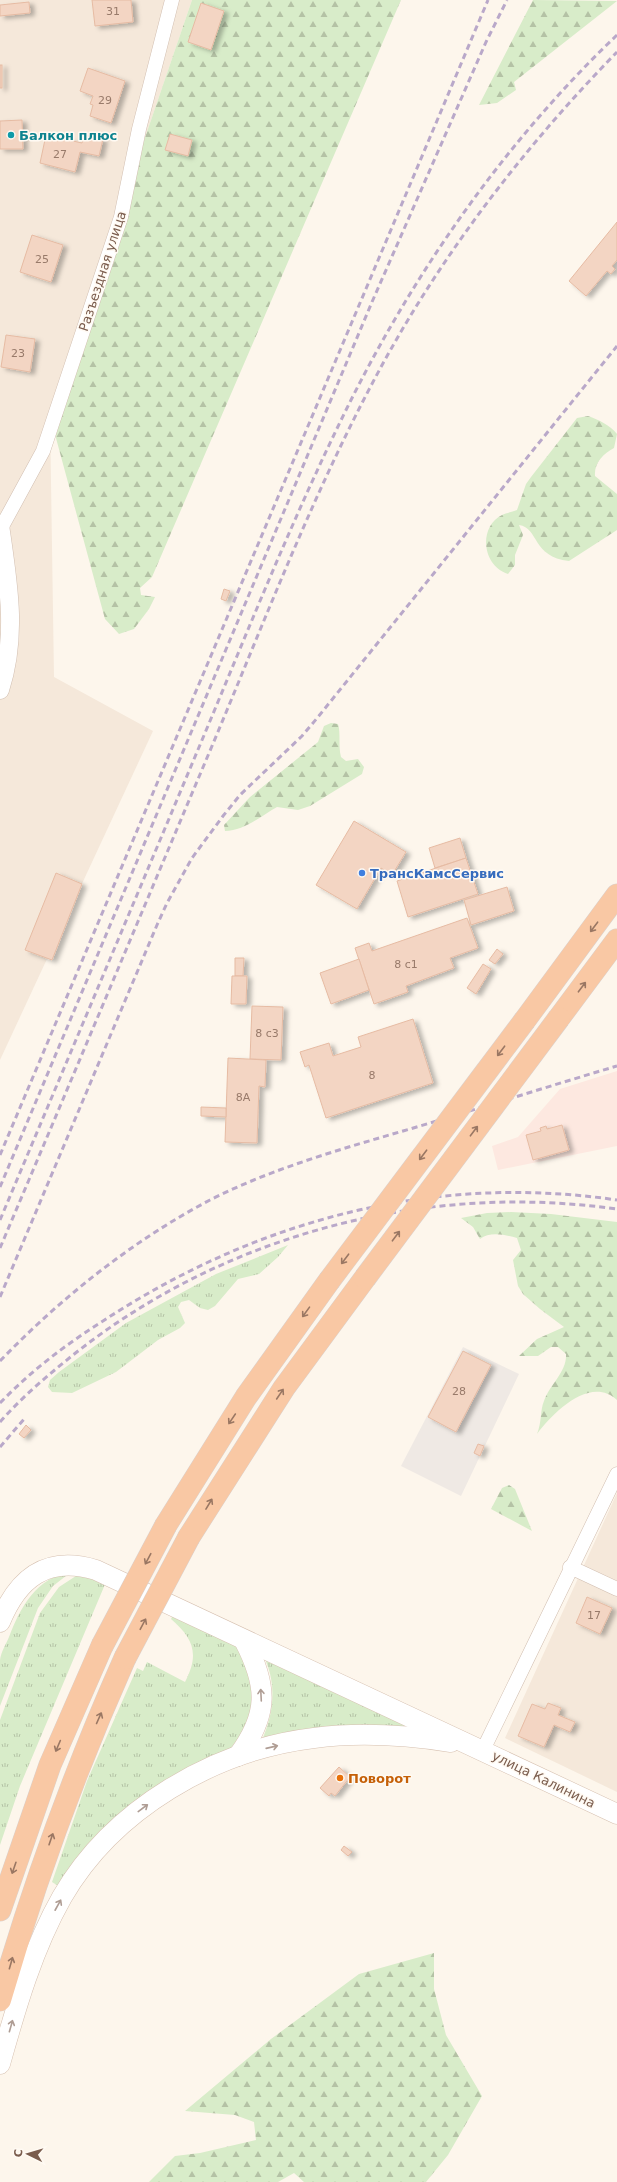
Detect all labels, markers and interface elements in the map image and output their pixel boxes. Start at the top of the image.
house number: 31 [106,5,120,18]
house number: 29 [98,94,112,107]
place label: Балкон плюс [19,128,117,143]
marker: Балкон плюс [6,130,16,140]
house number: 27 [53,148,67,161]
street label: Разъездная улица [76,209,129,333]
house number: 25 [35,253,49,266]
house number: 23 [11,347,25,360]
place label: ТрансКамсСервис [370,866,504,881]
marker: ТрансКамсСервис [357,868,367,878]
one-way arrow [590,921,598,932]
house number: 8 с1 [394,958,418,971]
one-way arrow [578,981,586,992]
house number: 8 с3 [255,1027,279,1040]
one-way arrow [497,1046,505,1057]
house number: 8 [369,1069,376,1082]
house number: 8А [236,1091,251,1104]
one-way arrow [470,1126,478,1137]
one-way arrow [419,1150,427,1161]
one-way arrow [392,1230,400,1241]
one-way arrow [341,1254,350,1265]
one-way arrow [302,1307,310,1318]
house number: 28 [452,1385,466,1398]
one-way arrow [276,1389,284,1400]
one-way arrow [228,1413,236,1424]
one-way arrow [206,1498,214,1510]
one-way arrow [144,1553,151,1565]
house number: 17 [587,1609,601,1622]
one-way arrow [140,1618,148,1630]
one-way arrow [258,1689,265,1702]
one-way arrow [95,1713,103,1725]
one-way arrow [54,1739,62,1751]
one-way arrow [265,1742,278,1750]
street label: улица Калинина [490,1748,598,1811]
place label: Поворот [348,1771,411,1786]
marker: Поворот [335,1773,345,1783]
one-way arrow [137,1804,148,1812]
one-way arrow [48,1833,55,1846]
one-way arrow [10,1861,17,1874]
one-way arrow [54,1899,62,1911]
one-way arrow [8,1957,15,1970]
one-way arrow [7,2020,15,2033]
north arrow [8,2134,48,2174]
text: С [12,2149,25,2158]

